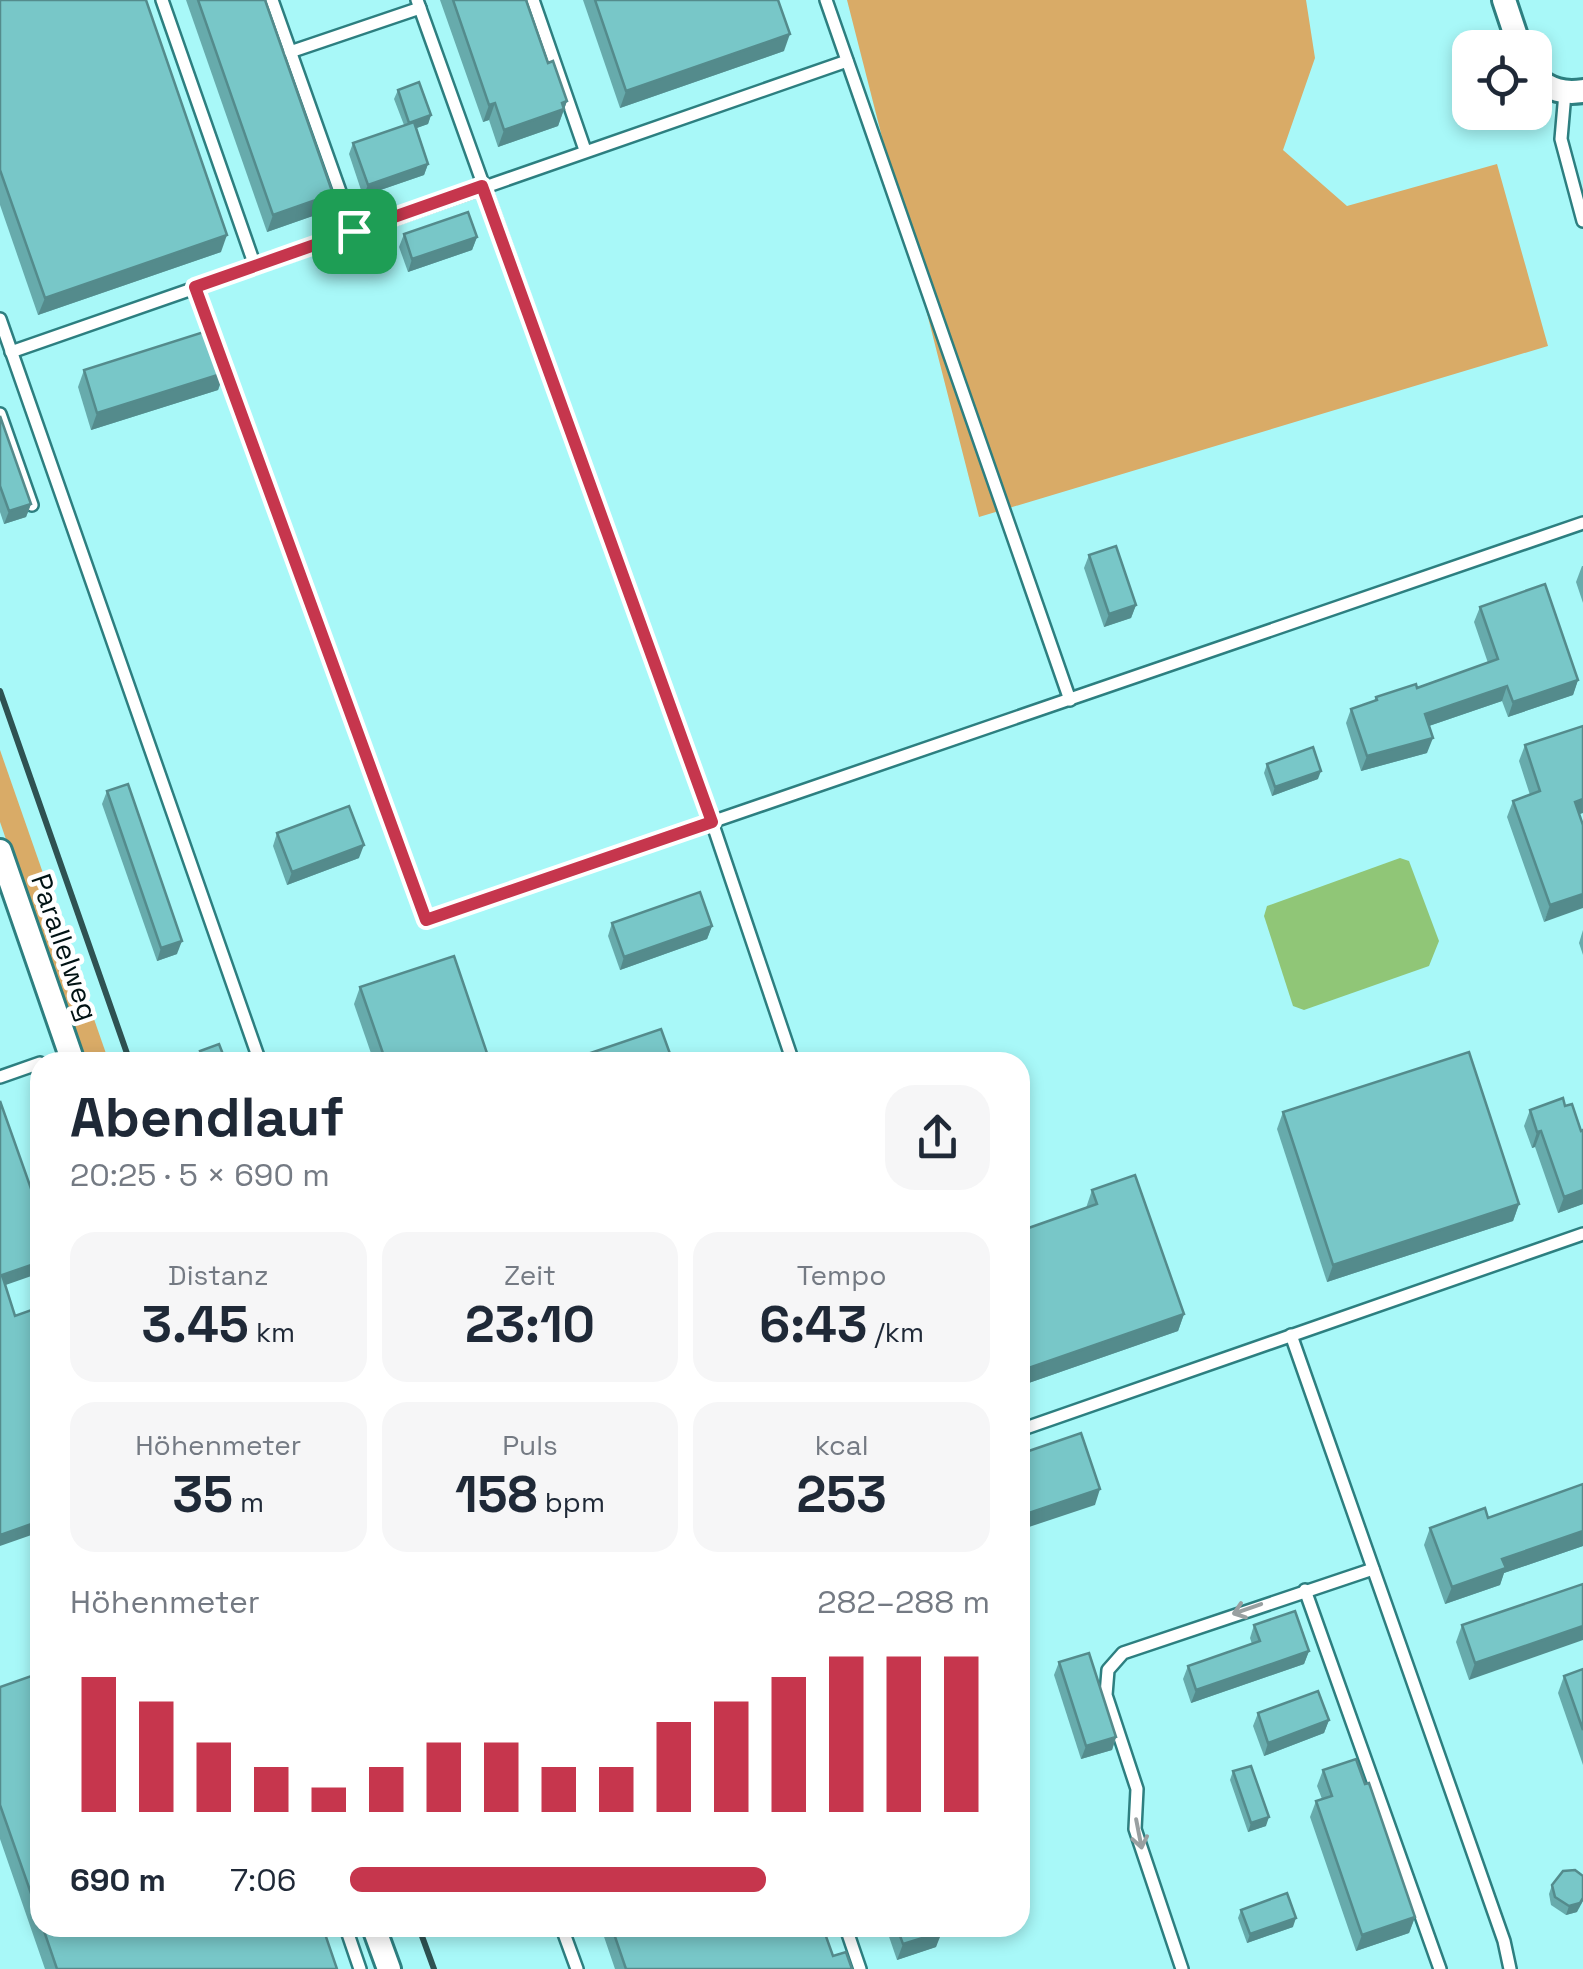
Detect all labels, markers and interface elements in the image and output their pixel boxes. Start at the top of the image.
map controls [1452,30,1552,130]
button: locate [1452,30,1552,130]
pin [312,189,397,274]
icon: arrive [327,204,382,259]
street label: Parallelweg [23,869,107,1025]
text: Abendlauf [70,1082,344,1152]
button: share [885,1085,990,1190]
text: 20:25 · 5 × 690 m [70,1155,330,1195]
text: Distanz [168,1257,269,1293]
text: Zeit [504,1257,556,1293]
text: Tempo [797,1257,886,1293]
text: 3.45 [142,1293,249,1357]
text: 23:10 [465,1293,595,1357]
text: 6:43 [759,1293,867,1357]
text: km [249,1314,295,1350]
text: /km [867,1314,924,1350]
text: Höhenmeter [135,1427,301,1463]
text: Puls [502,1427,558,1463]
text: kcal [815,1427,869,1463]
text: 35 [172,1463,233,1527]
text: 158 [455,1463,538,1527]
text: 253 [797,1463,887,1527]
text: m [233,1484,264,1520]
text: bpm [538,1484,605,1520]
text: Höhenmeter [70,1582,260,1622]
text: 282–288 m [817,1582,990,1622]
one-way arrow [1232,1602,1264,1620]
one-way arrow [1131,1817,1150,1849]
text: 690 m [70,1860,166,1900]
text: 7:06 [230,1860,296,1900]

